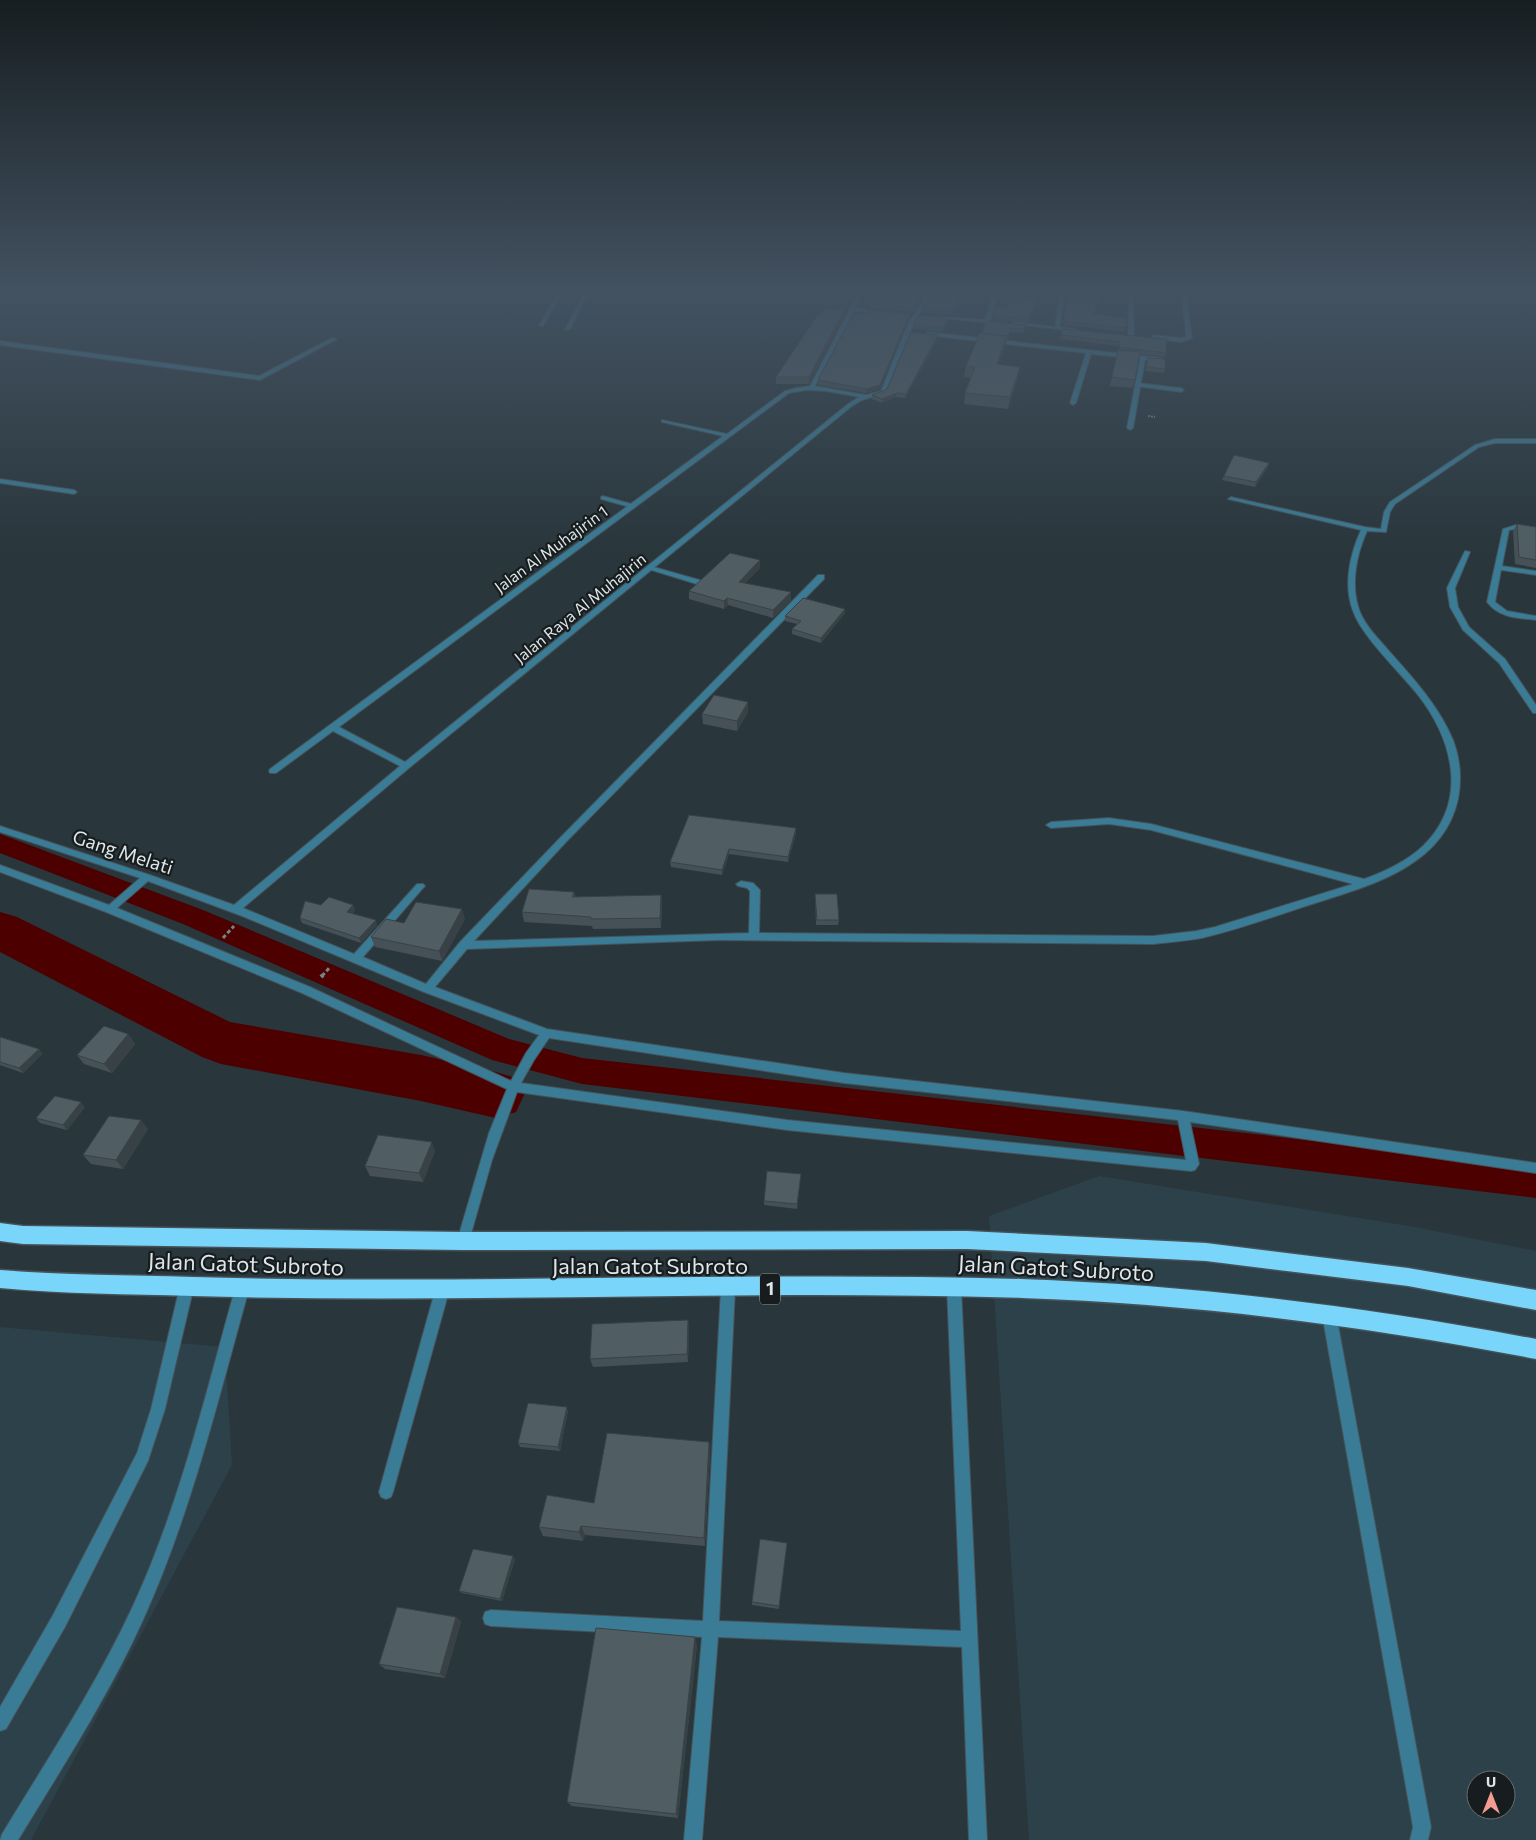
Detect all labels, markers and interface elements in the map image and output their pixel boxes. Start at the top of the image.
street label: Jalan Al Muhajirin 1 [490,501,611,596]
street label: Jalan Raya Al Muhajirin [510,549,649,667]
street label: Gang Melati [70,824,176,879]
street label: Jalan Gatot Subroto [148,1247,344,1280]
street label: Jalan Gatot Subroto [957,1249,1155,1286]
street label: Jalan Gatot Subroto [552,1252,748,1279]
road number: 1 [760,1274,780,1305]
north arrow [1466,1770,1516,1820]
text: U [1486,1773,1496,1790]

